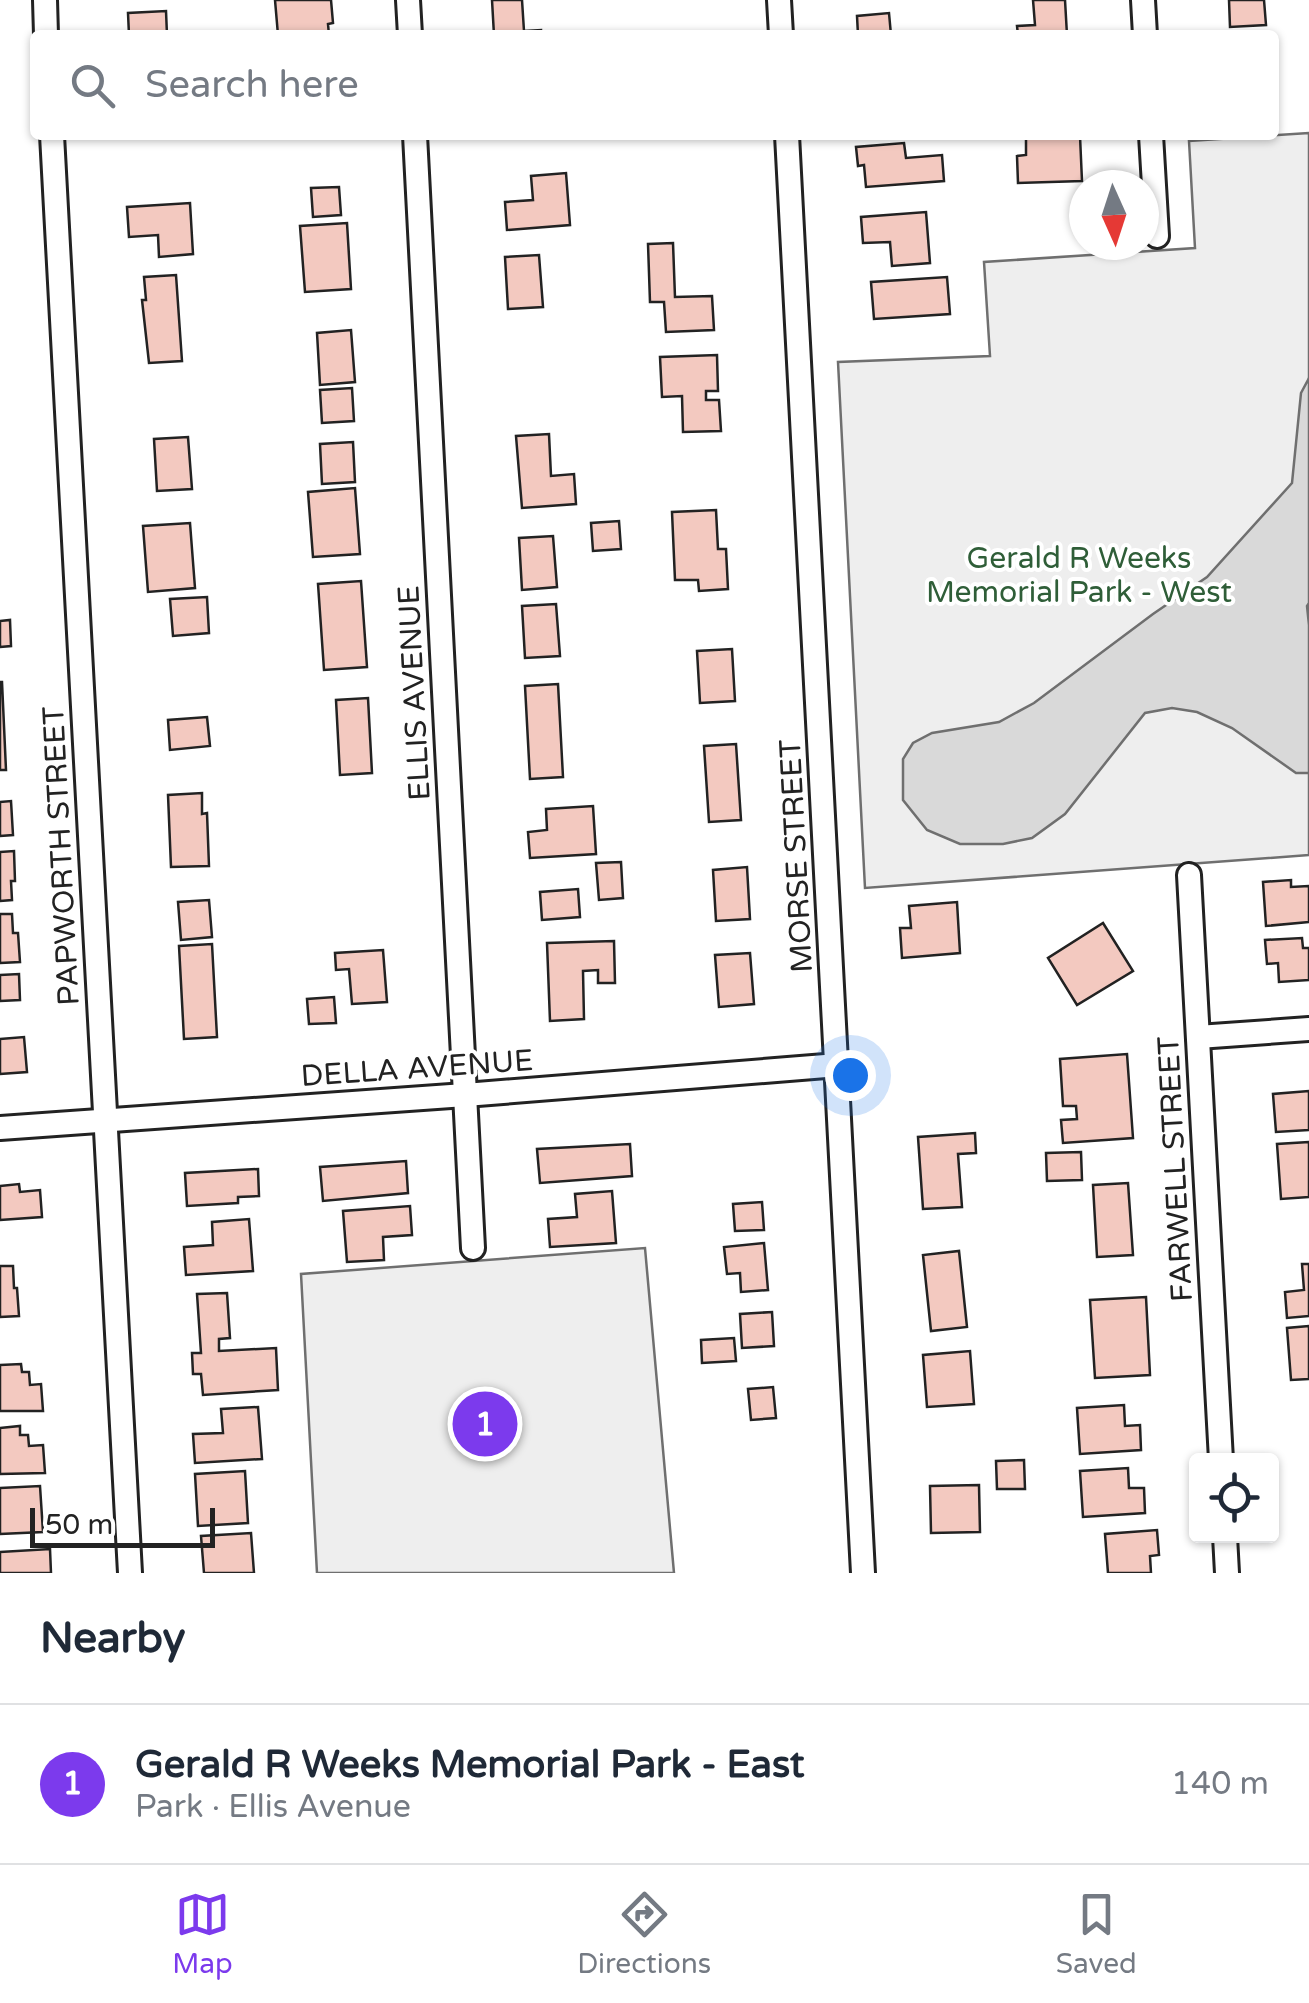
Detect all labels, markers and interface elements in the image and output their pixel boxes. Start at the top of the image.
search box [30,30,1279,140]
icon: search [65,58,120,113]
text: Search here [145,62,359,108]
north arrow [1069,170,1159,260]
park label: Gerald R Weeks Memorial Park - West [926,540,1232,611]
street label: ELLIS AVENUE [390,584,439,802]
street label: PAPWORTH STREET [35,705,88,1007]
street label: MORSE STREET [772,738,821,974]
street label: FARWELL STREET [1150,1035,1201,1303]
street label: DELLA AVENUE [300,1042,534,1095]
your location [825,1050,876,1101]
pin: 1 [452,1386,518,1462]
map controls [1189,1453,1279,1543]
button: locate [1189,1453,1279,1543]
scale bar [30,1503,215,1548]
text: 50 m [45,1508,113,1542]
text: Nearby [40,1613,185,1664]
text: Gerald R Weeks Memorial Park - East [135,1742,805,1788]
text: 1 [62,1765,83,1803]
text: 140 m [1171,1765,1269,1803]
text: Park · Ellis Avenue [135,1788,411,1826]
tab: Map [172,1887,233,1981]
tab: Directions [577,1887,711,1981]
tab: Saved [1056,1887,1137,1981]

